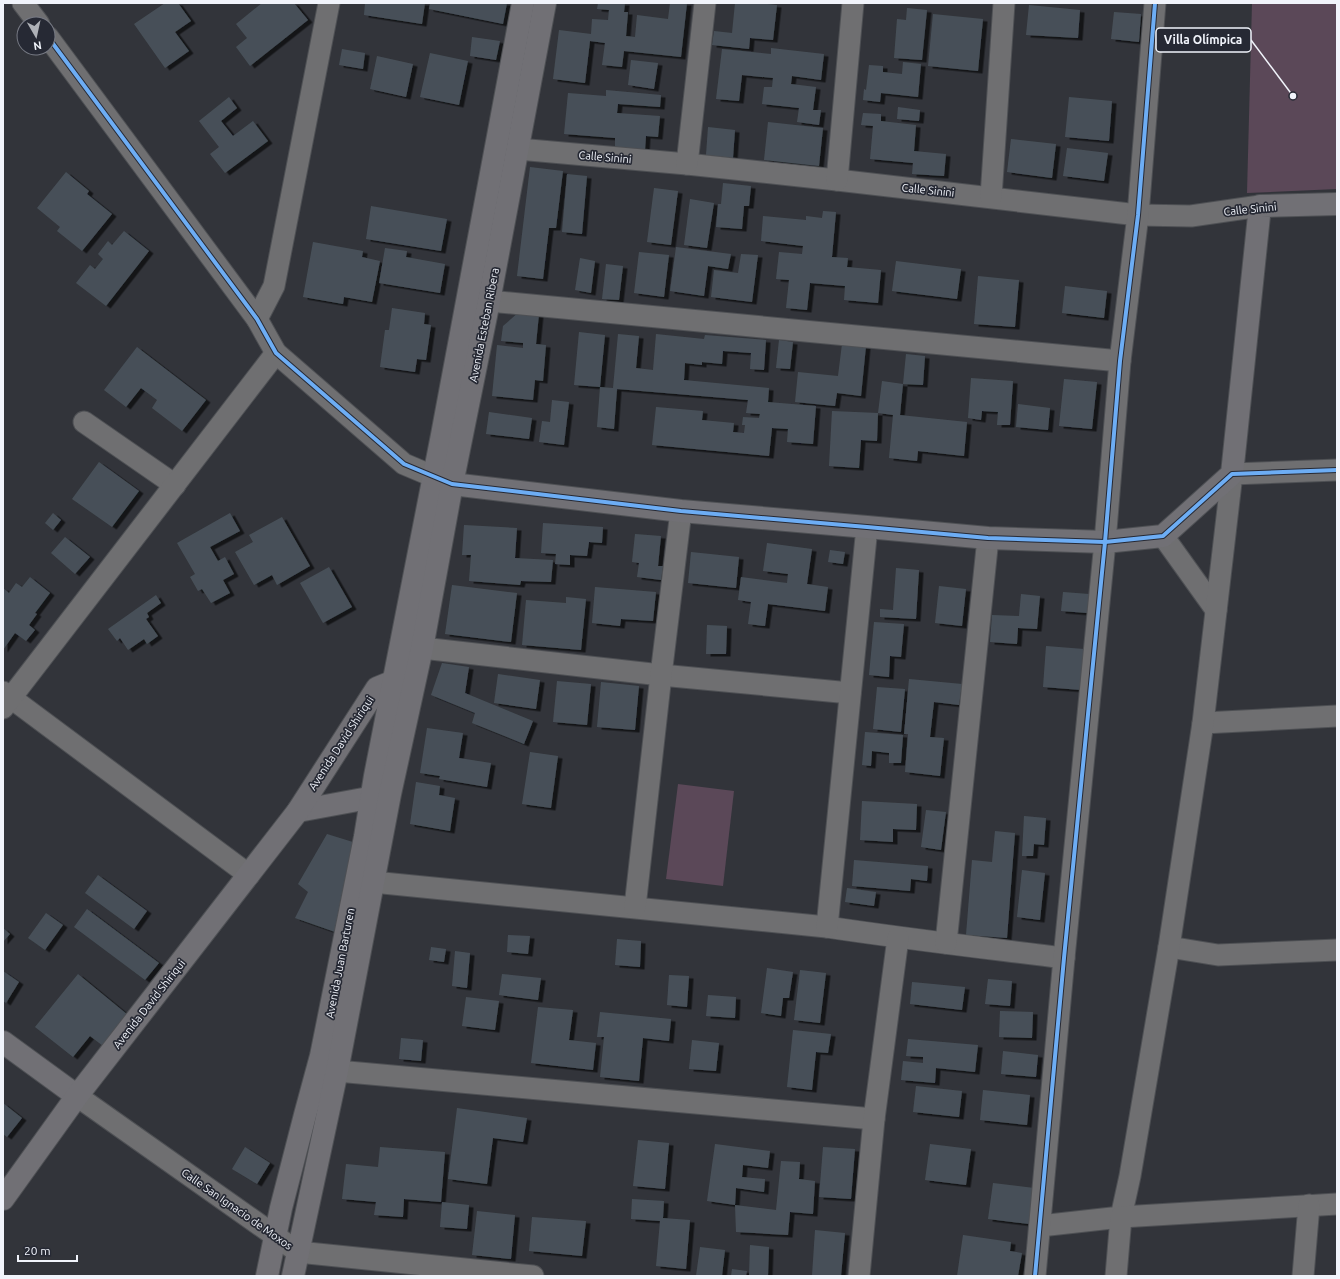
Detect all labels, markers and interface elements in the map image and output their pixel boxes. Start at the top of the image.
north arrow [16,16,56,56]
callout: Villa Olímpica [1156,28,1251,52]
text: Villa Olímpica [1164,33,1242,46]
text: N [33,39,43,52]
street label: Calle Sinini [578,149,632,165]
street label: Calle Sinini [901,181,955,199]
street label: Calle Sinini [1223,200,1277,218]
street label: Avenida Esteban Ribera [467,267,501,383]
street label: Avenida David Shiriqui [306,694,376,792]
street label: Avenida Juan Barturen [323,907,357,1019]
street label: Avenida David Shiriqui [111,957,187,1051]
street label: Calle San Ignacio de Moxos [179,1166,295,1252]
scale bar [18,1237,77,1263]
text: 20 m [24,1244,51,1257]

